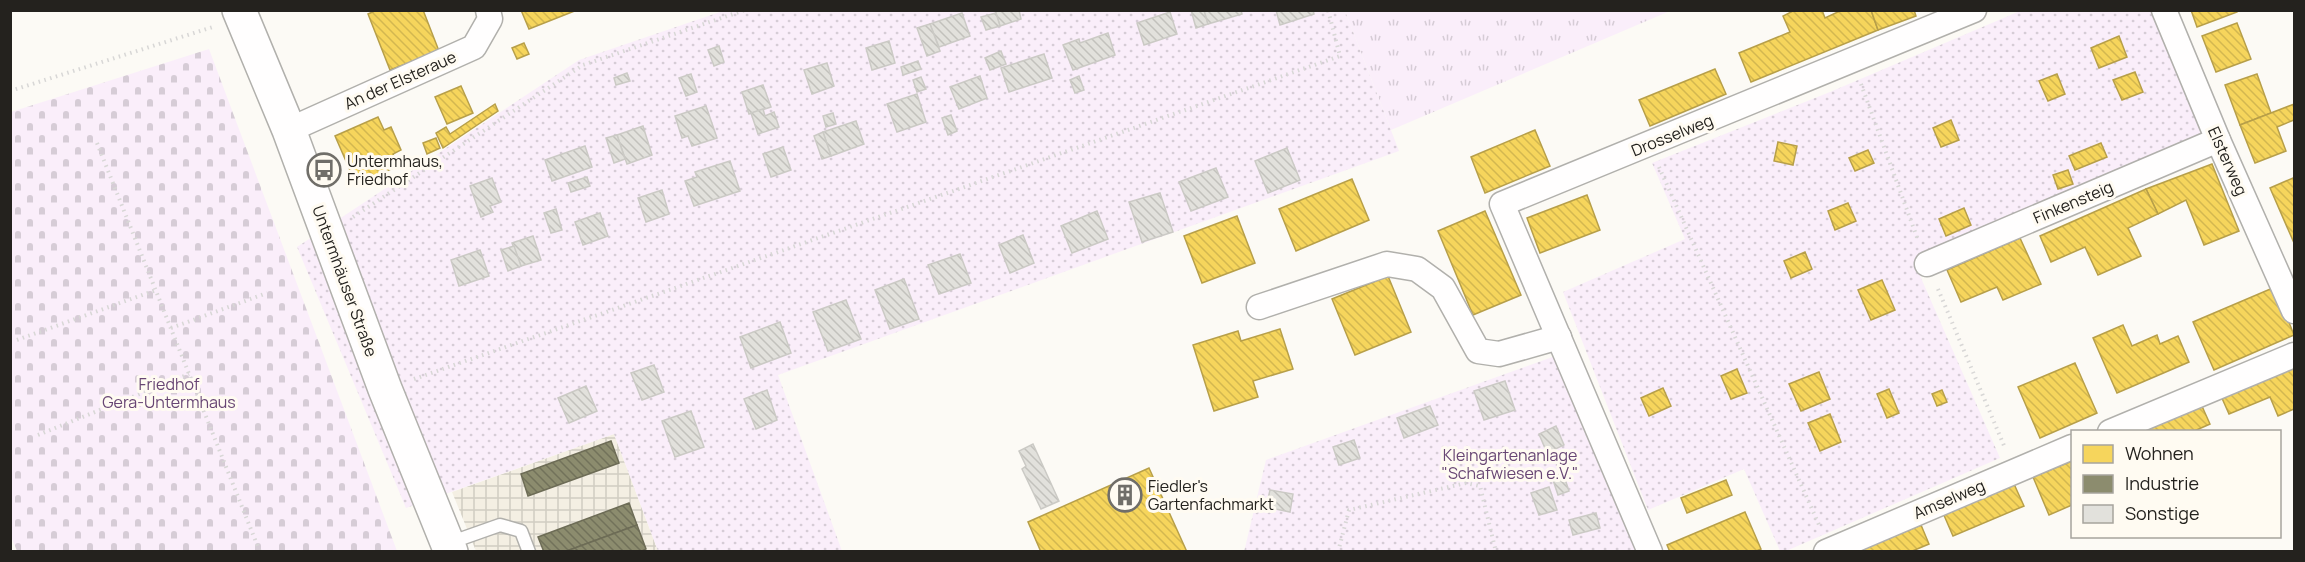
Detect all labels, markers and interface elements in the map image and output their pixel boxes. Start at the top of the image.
street label: An der Elsteraue [340,45,460,115]
street label: Drosselweg [1628,109,1716,161]
street label: Elsterweg [2203,123,2253,199]
place label: Untermhaus, Friedhof [347,150,443,190]
bus stop icon: Untermhaus, Friedhof [306,152,342,188]
street label: Finkensteig [2030,175,2116,229]
street label: Untermhäuser Straße [307,202,383,360]
park label: Friedhof Gera-Untermhaus [102,373,236,413]
legend [2071,430,2281,538]
text: Wohnen [2125,441,2194,465]
park label: Kleingartenanlage "Schafwiesen e.V." [1442,444,1578,484]
text: Industrie [2125,471,2199,495]
street label: Amselweg [1910,474,1988,524]
place label: Fiedler's Gartenfachmarkt [1148,475,1274,515]
building icon: Fiedler's Gartenfachmarkt [1107,477,1143,513]
text: Sonstige [2125,501,2199,525]

